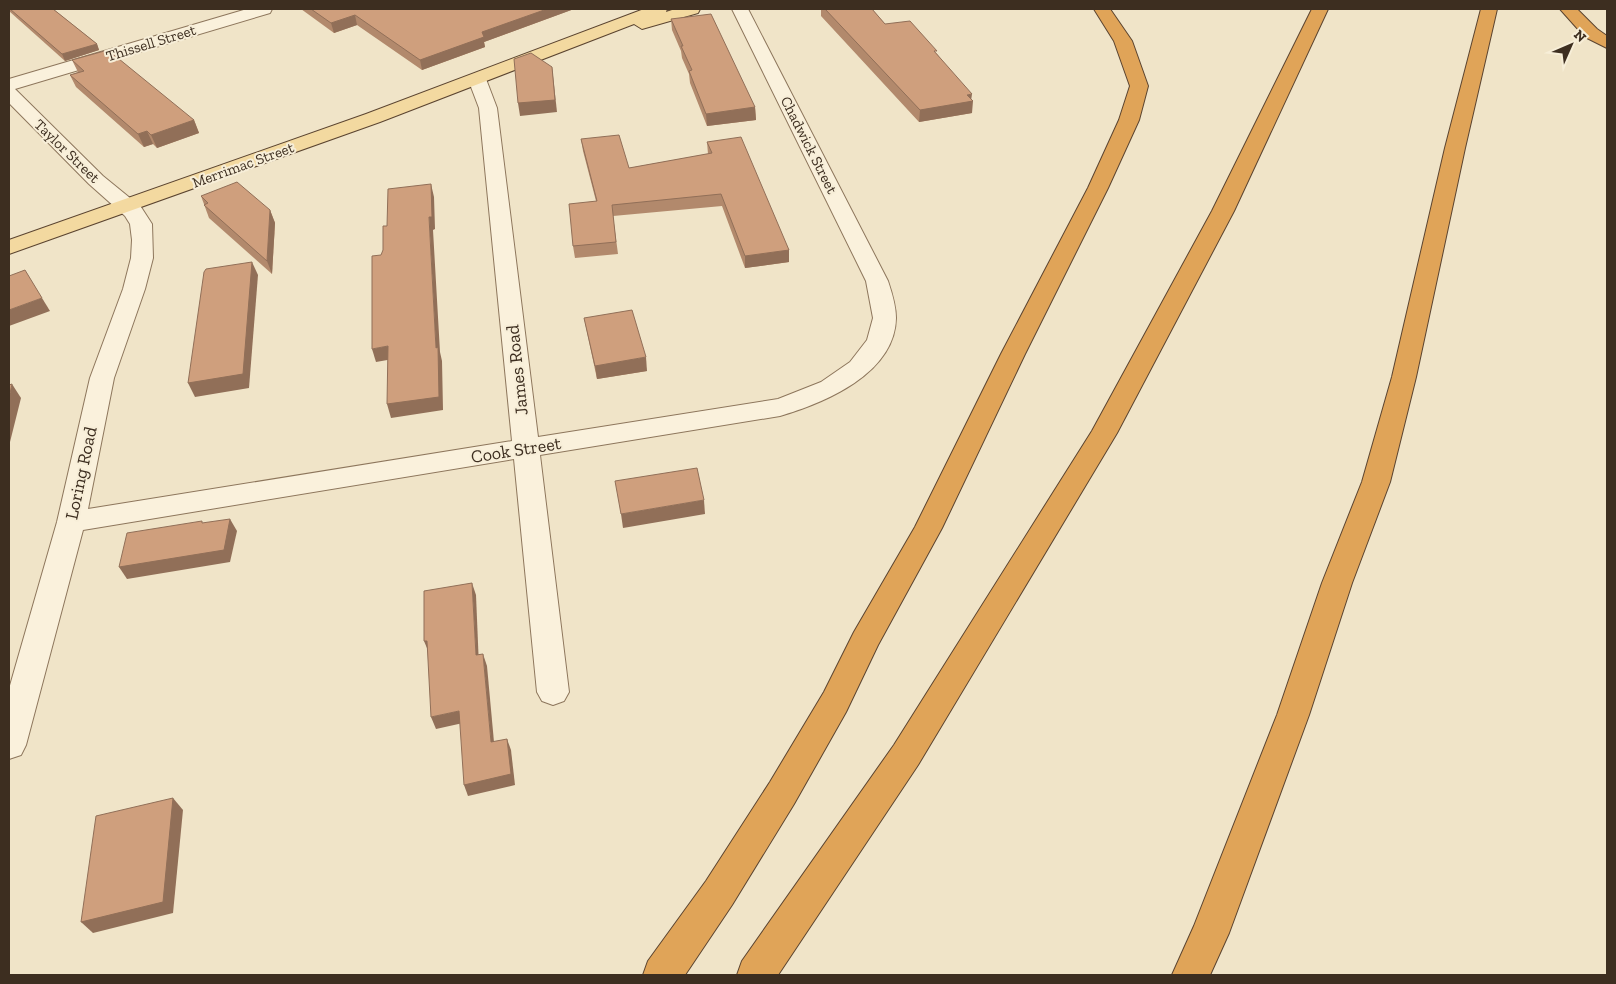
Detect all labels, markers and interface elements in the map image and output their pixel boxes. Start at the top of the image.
north arrow [1546,20,1596,70]
street label: Thissell Street [104,21,199,65]
text: N [1570,26,1590,46]
street label: Chadwick Street [777,93,841,197]
street label: Taylor Street [31,115,104,187]
street label: Merrimac Street [190,138,297,192]
street label: James Road [501,323,533,416]
street label: Loring Road [60,424,102,522]
street label: Cook Street [469,432,563,468]

